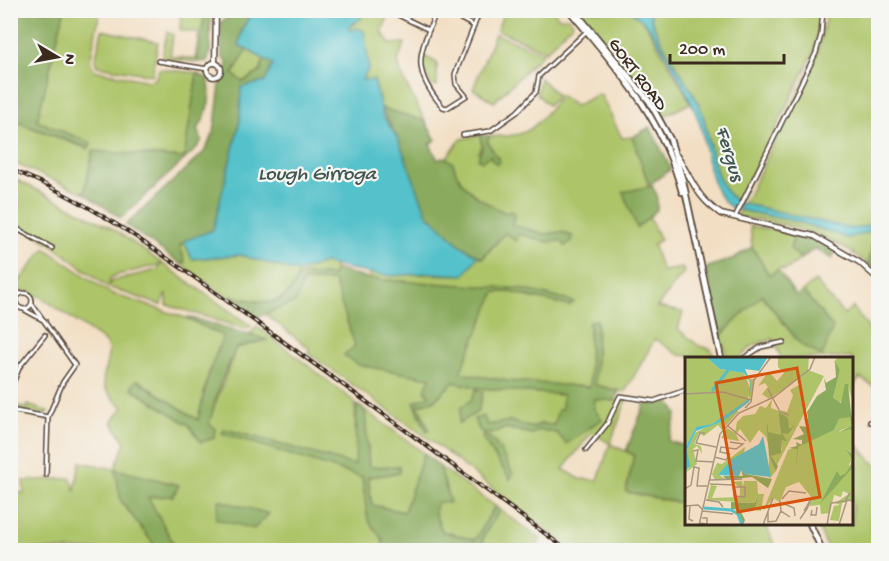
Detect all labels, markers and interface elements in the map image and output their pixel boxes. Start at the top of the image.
north arrow [27,27,87,87]
scale bar [670,27,784,65]
street label: GORT ROAD [603,35,671,116]
text: 200 m [679,40,726,61]
text: N [58,52,79,66]
water label: Fergus [709,124,748,186]
water label: Lough Girroga [258,164,378,187]
inset map [685,357,853,525]

